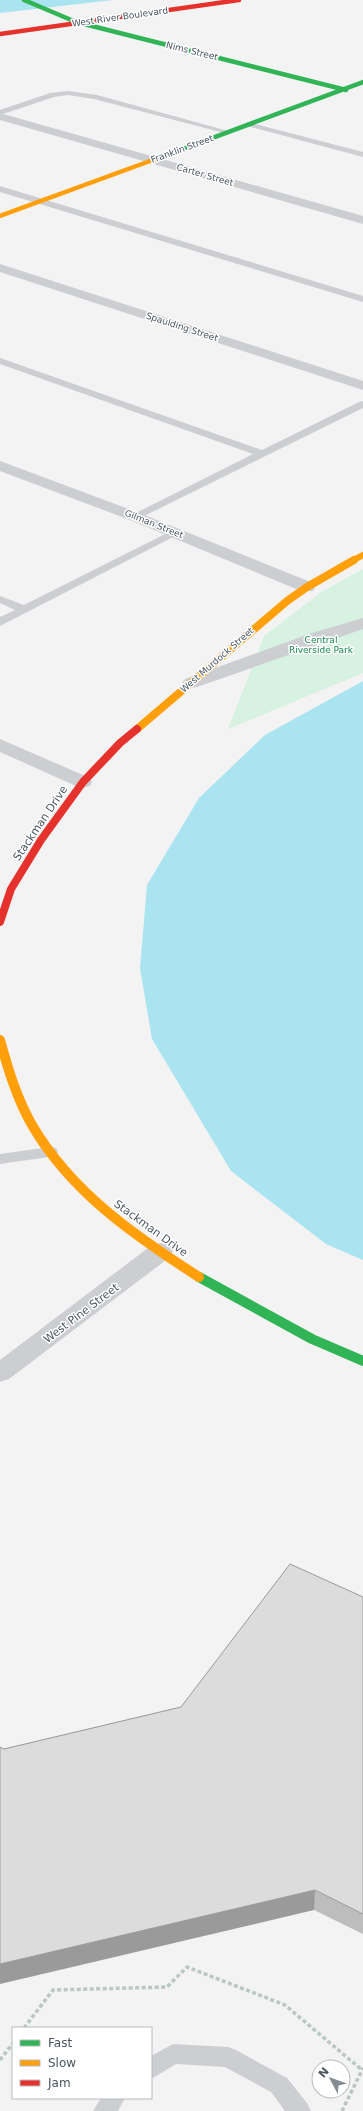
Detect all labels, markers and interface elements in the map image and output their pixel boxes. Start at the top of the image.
street label: West River Boulevard [71,5,169,29]
street label: Nims Street [165,40,219,62]
street label: Franklin Street [149,133,215,165]
street label: Carter Street [176,162,235,188]
street label: Spaulding Street [145,311,220,343]
street label: Gilman Street [123,508,185,540]
street label: West Murdock Street [178,625,256,694]
park label: Central Riverside Park [289,635,354,655]
street label: Stackman Drive [10,783,70,863]
street label: Stackman Drive [111,1197,190,1260]
street label: West Pine Street [41,1281,122,1346]
legend [12,2027,152,2099]
text: Fast [48,2036,72,2050]
text: Slow [48,2056,76,2070]
north arrow [311,2059,351,2099]
text: N [316,2065,332,2081]
text: Jam [47,2076,71,2090]

